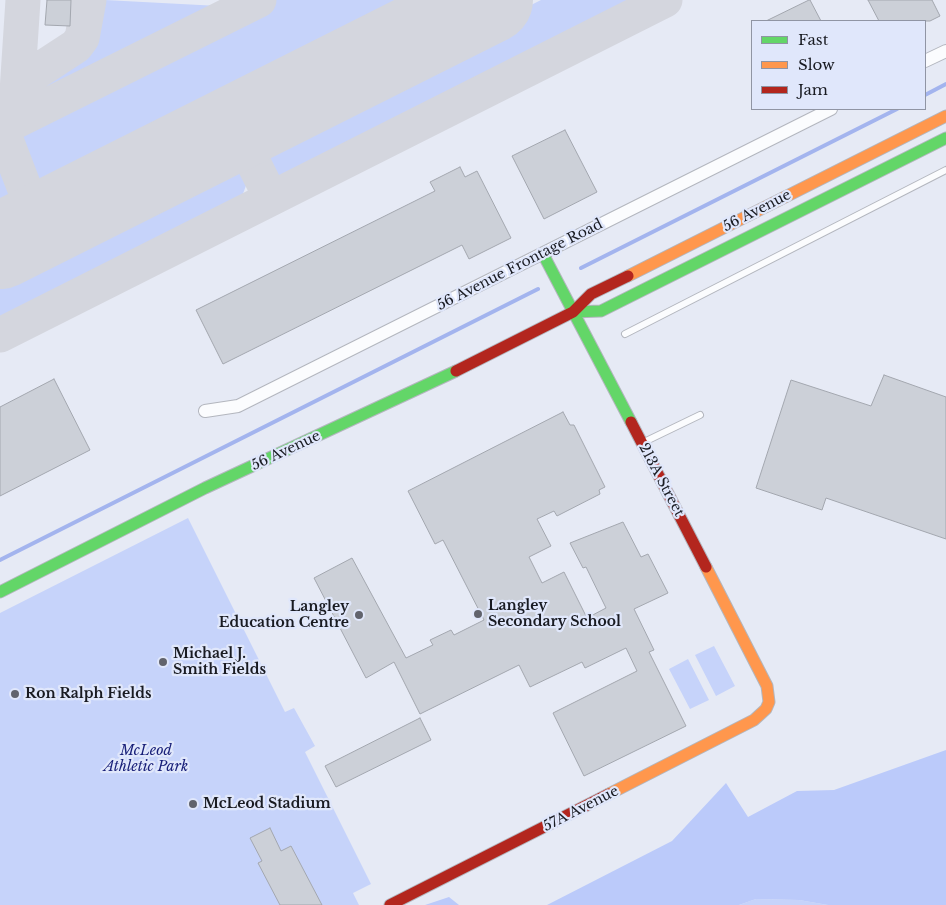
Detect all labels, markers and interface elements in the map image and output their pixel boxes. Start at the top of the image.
legend [751,20,926,110]
text: Fast [798,30,828,49]
text: Slow [798,55,835,74]
text: Jam [798,80,828,99]
street label: 56 Avenue [720,187,794,235]
street label: 56 Avenue Frontage Road [434,216,606,314]
street label: 56 Avenue [249,428,323,474]
street label: 213A Street [635,441,687,519]
place label: Langley Secondary School [488,598,621,630]
place label: Langley Education Centre [219,599,349,632]
marker: Langley Secondary School [472,608,484,620]
marker: Langley Education Centre [353,609,365,621]
place label: Michael J. Smith Fields [173,646,266,679]
marker: Michael J. Smith Fields [157,656,169,668]
place label: Ron Ralph Fields [25,686,151,702]
marker: Ron Ralph Fields [9,688,21,700]
park label: McLeod Athletic Park [104,743,188,776]
street label: 57A Avenue [540,783,622,835]
place label: McLeod Stadium [203,796,331,812]
marker: McLeod Stadium [187,798,199,810]

